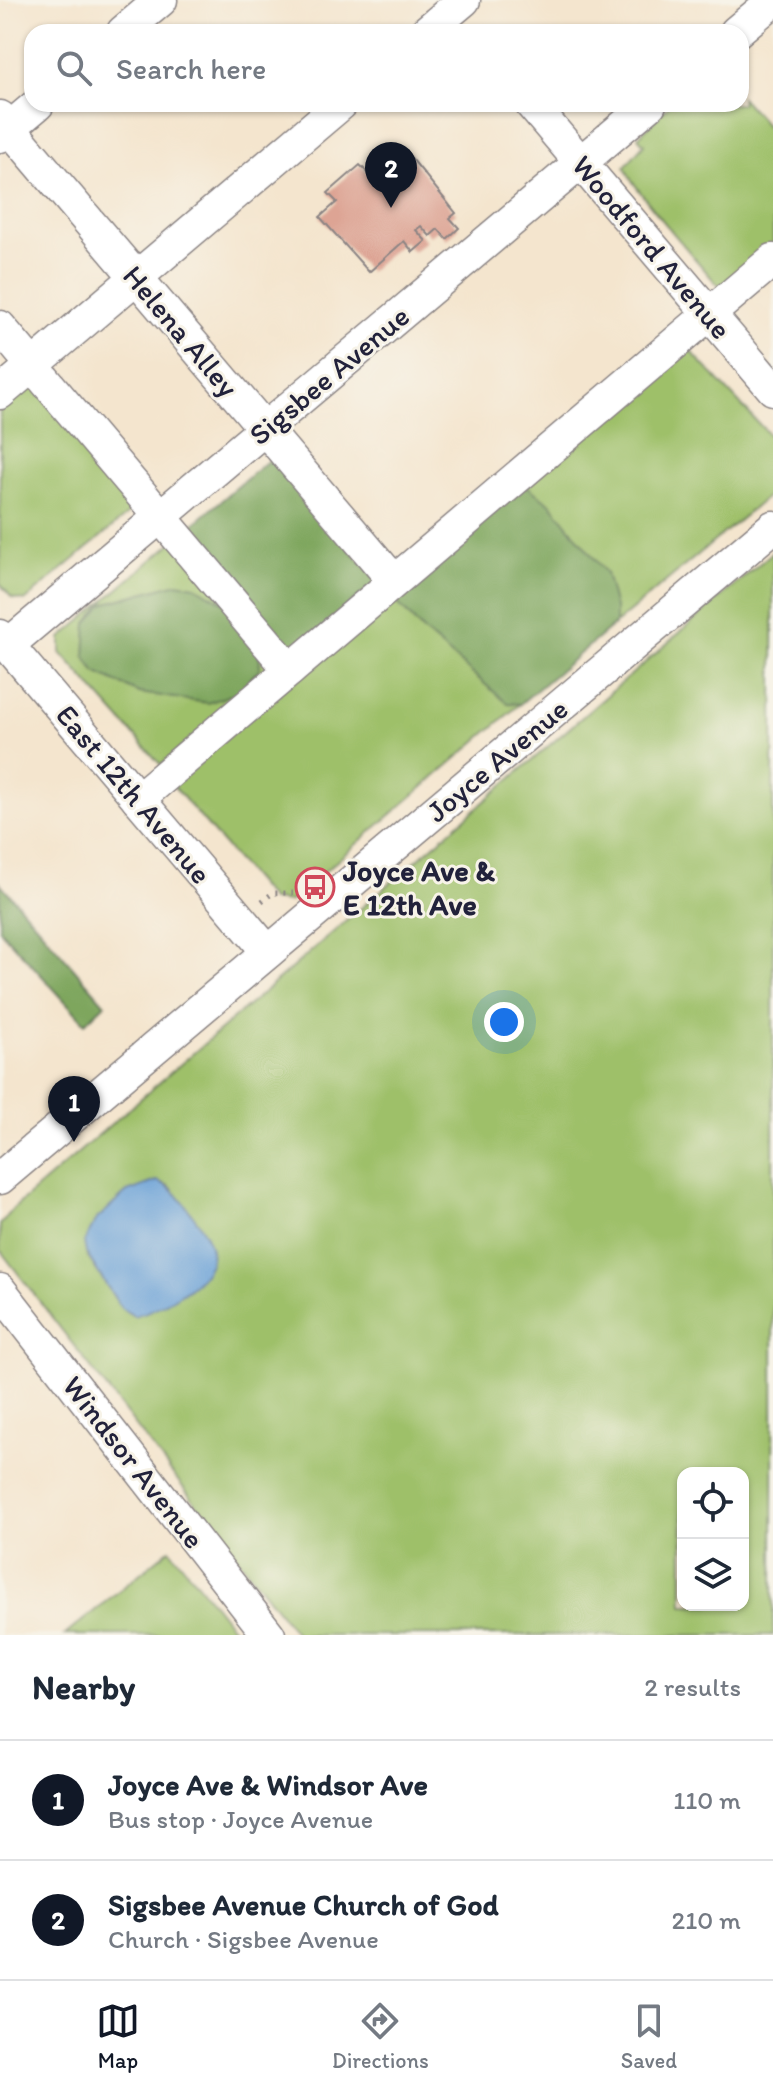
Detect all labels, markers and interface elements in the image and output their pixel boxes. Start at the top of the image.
search box [24,24,749,112]
icon: search [52,46,96,90]
text: Search here [116,50,266,87]
pin: 2 [365,142,417,208]
street label: Woodford Avenue [564,147,740,347]
street label: Helena Alley [115,258,247,404]
street label: Sigsbee Avenue [241,297,417,453]
street label: Joyce Avenue [419,690,575,830]
street label: East 12th Avenue [48,697,220,891]
place label: Joyce Ave & E 12th Ave [342,852,495,923]
bus stop icon: Joyce Ave & E 12th Ave [294,866,336,908]
your location [484,1002,524,1042]
pin: 1 [48,1076,100,1142]
street label: Windsor Avenue [55,1368,213,1556]
map controls [677,1467,749,1611]
button: locate [677,1467,749,1539]
button: layers [677,1539,749,1611]
text: Nearby [32,1667,135,1708]
text: 2 results [644,1671,741,1703]
text: Joyce Ave & Windsor Ave [108,1766,428,1803]
text: 1 [52,1784,64,1816]
text: 110 m [673,1784,741,1816]
text: Bus stop · Joyce Avenue [108,1803,373,1835]
text: Sigsbee Avenue Church of God [108,1886,498,1923]
text: 2 [51,1904,65,1936]
text: 210 m [672,1904,741,1936]
text: Church · Sigsbee Avenue [108,1923,379,1955]
tab: Map [96,1999,140,2074]
tab: Directions [332,1999,429,2074]
tab: Saved [621,1999,677,2074]

